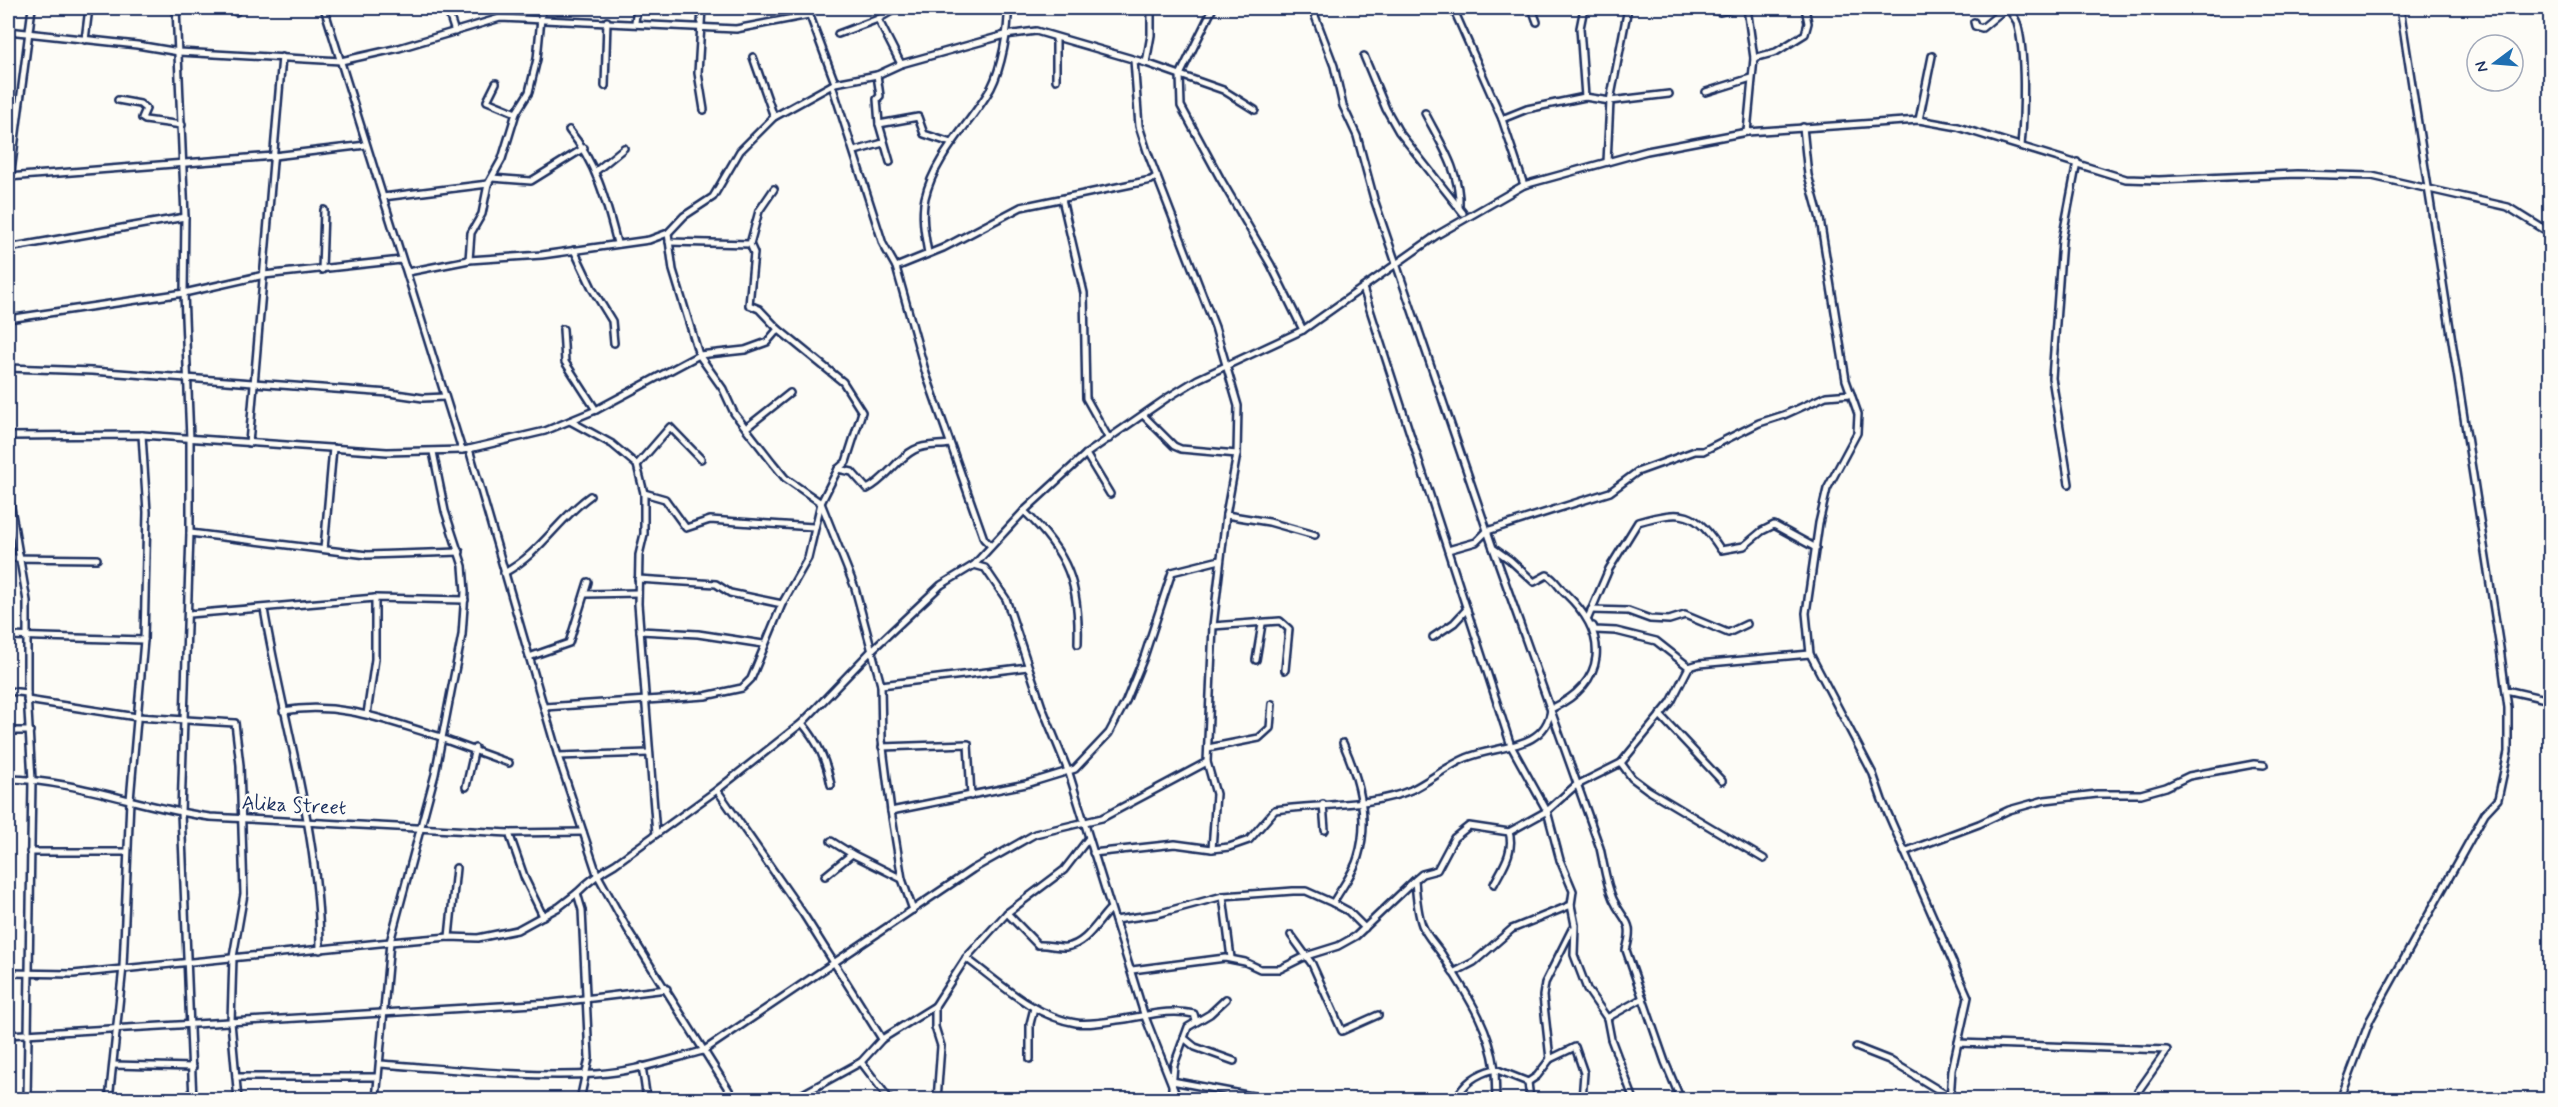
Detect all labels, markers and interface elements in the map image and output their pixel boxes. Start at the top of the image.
north arrow [2465,33,2525,93]
text: N [2470,59,2494,75]
street label: Alika Street [241,790,347,822]

